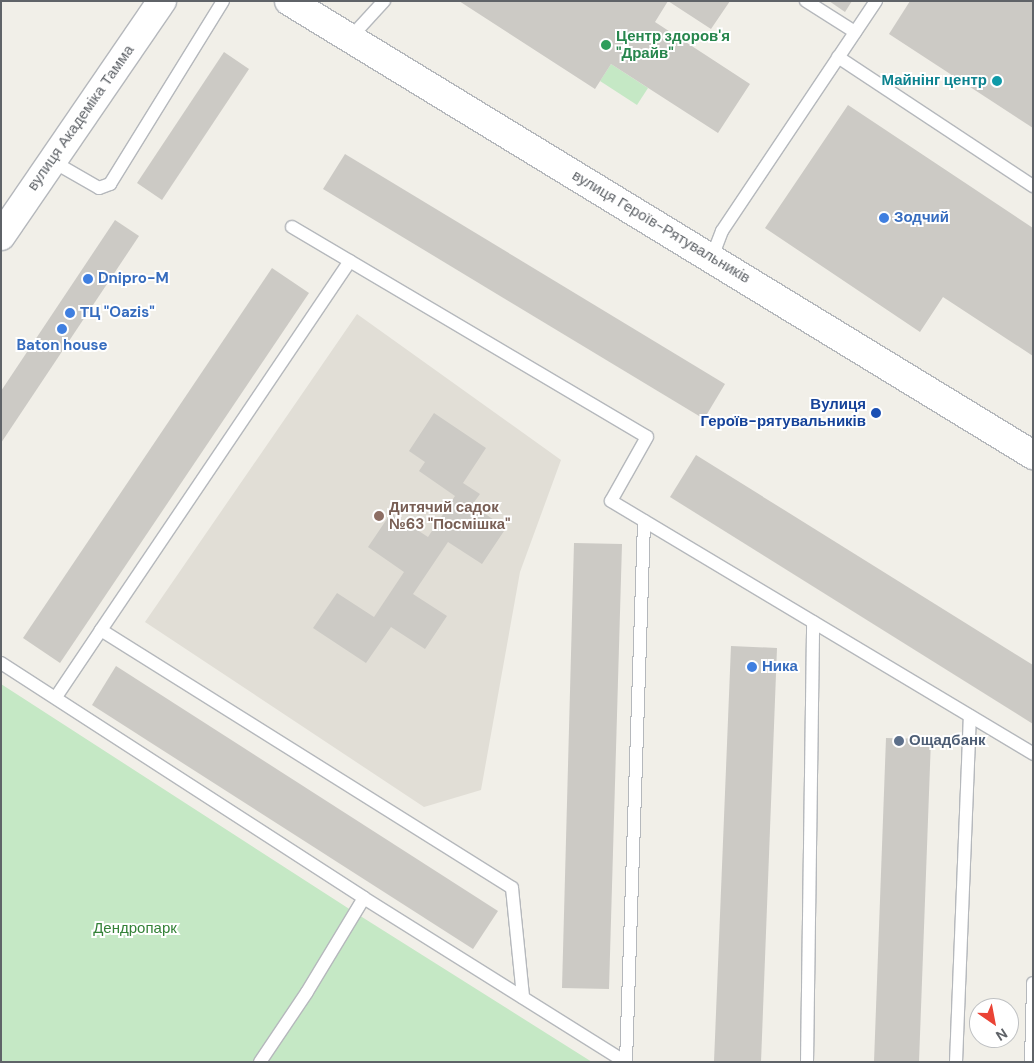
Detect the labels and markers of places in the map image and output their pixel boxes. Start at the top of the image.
place label: Центр здоров'я "Драйв" [616,27,730,62]
marker: Центр здоров'я "Драйв" [600,39,612,51]
place label: Майнінг центр [882,72,987,90]
marker: Майнінг центр [991,75,1003,87]
place label: Зодчий [894,209,949,227]
marker: Зодчий [878,212,890,224]
place label: Dnipro-M [98,270,169,288]
marker: Dnipro-M [82,273,94,285]
place label: ТЦ "Oazis" [80,304,155,322]
marker: ТЦ "Oazis" [64,307,76,319]
marker: Baton house [56,323,68,335]
place label: Baton house [16,337,108,355]
place label: Вулиця Героїв-рятувальників [700,395,866,430]
marker: Вулиця Героїв-рятувальників [870,407,882,419]
place label: Дитячий садок №63 "Посмішка" [389,498,511,533]
marker: Дитячий садок №63 "Посмішка" [373,510,385,522]
place label: Ника [762,658,798,676]
marker: Ника [746,661,758,673]
place label: Ощадбанк [909,732,986,750]
marker: Ощадбанк [893,735,905,747]

